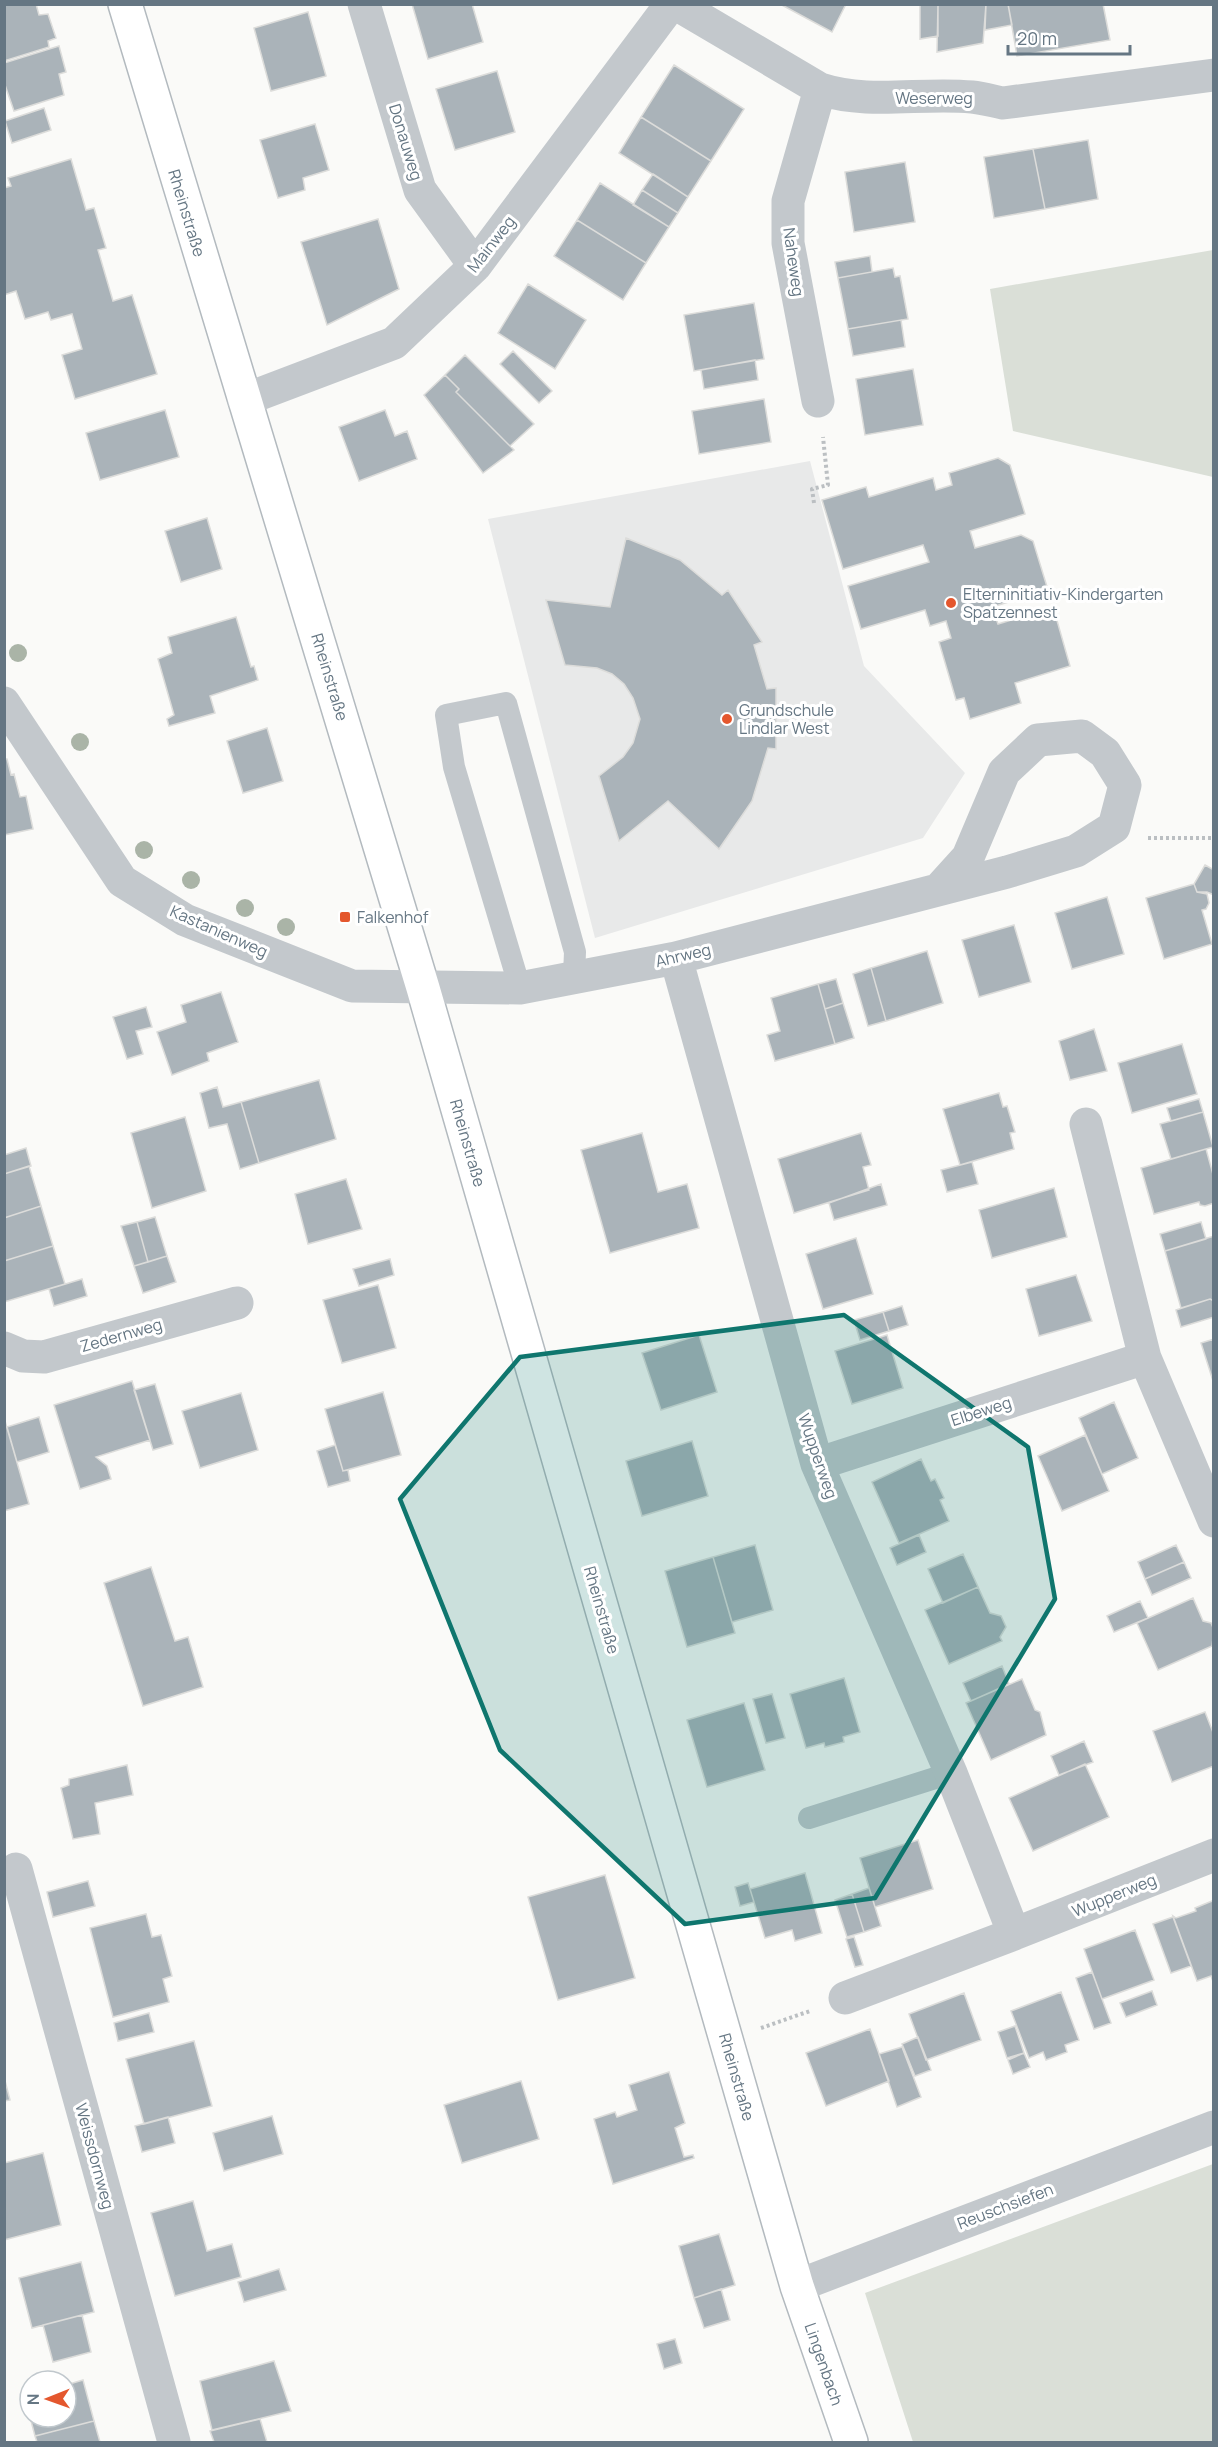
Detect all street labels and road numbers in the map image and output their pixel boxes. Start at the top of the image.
street label: Weserweg [895,87,973,109]
street label: Donauweg [384,101,428,183]
street label: Rheinstraße [163,167,211,259]
street label: Mainweg [462,211,520,277]
street label: Naheweg [778,226,810,298]
street label: Rheinstraße [306,631,354,723]
street label: Kastanienweg [167,900,271,962]
street label: Ahrweg [653,938,713,972]
street label: Rheinstraße [445,1097,491,1189]
street label: Zedernweg [78,1313,164,1357]
street label: Elbeweg [948,1391,1014,1431]
street label: Wupperweg [793,1410,843,1502]
street label: Rheinstraße [579,1564,625,1656]
street label: Wupperweg [1069,1868,1159,1922]
street label: Rheinstraße [714,2031,760,2123]
street label: Weissdornweg [70,2101,120,2211]
street label: Reuschsiefen [954,2178,1056,2234]
street label: Lingenbach [800,2320,848,2408]

